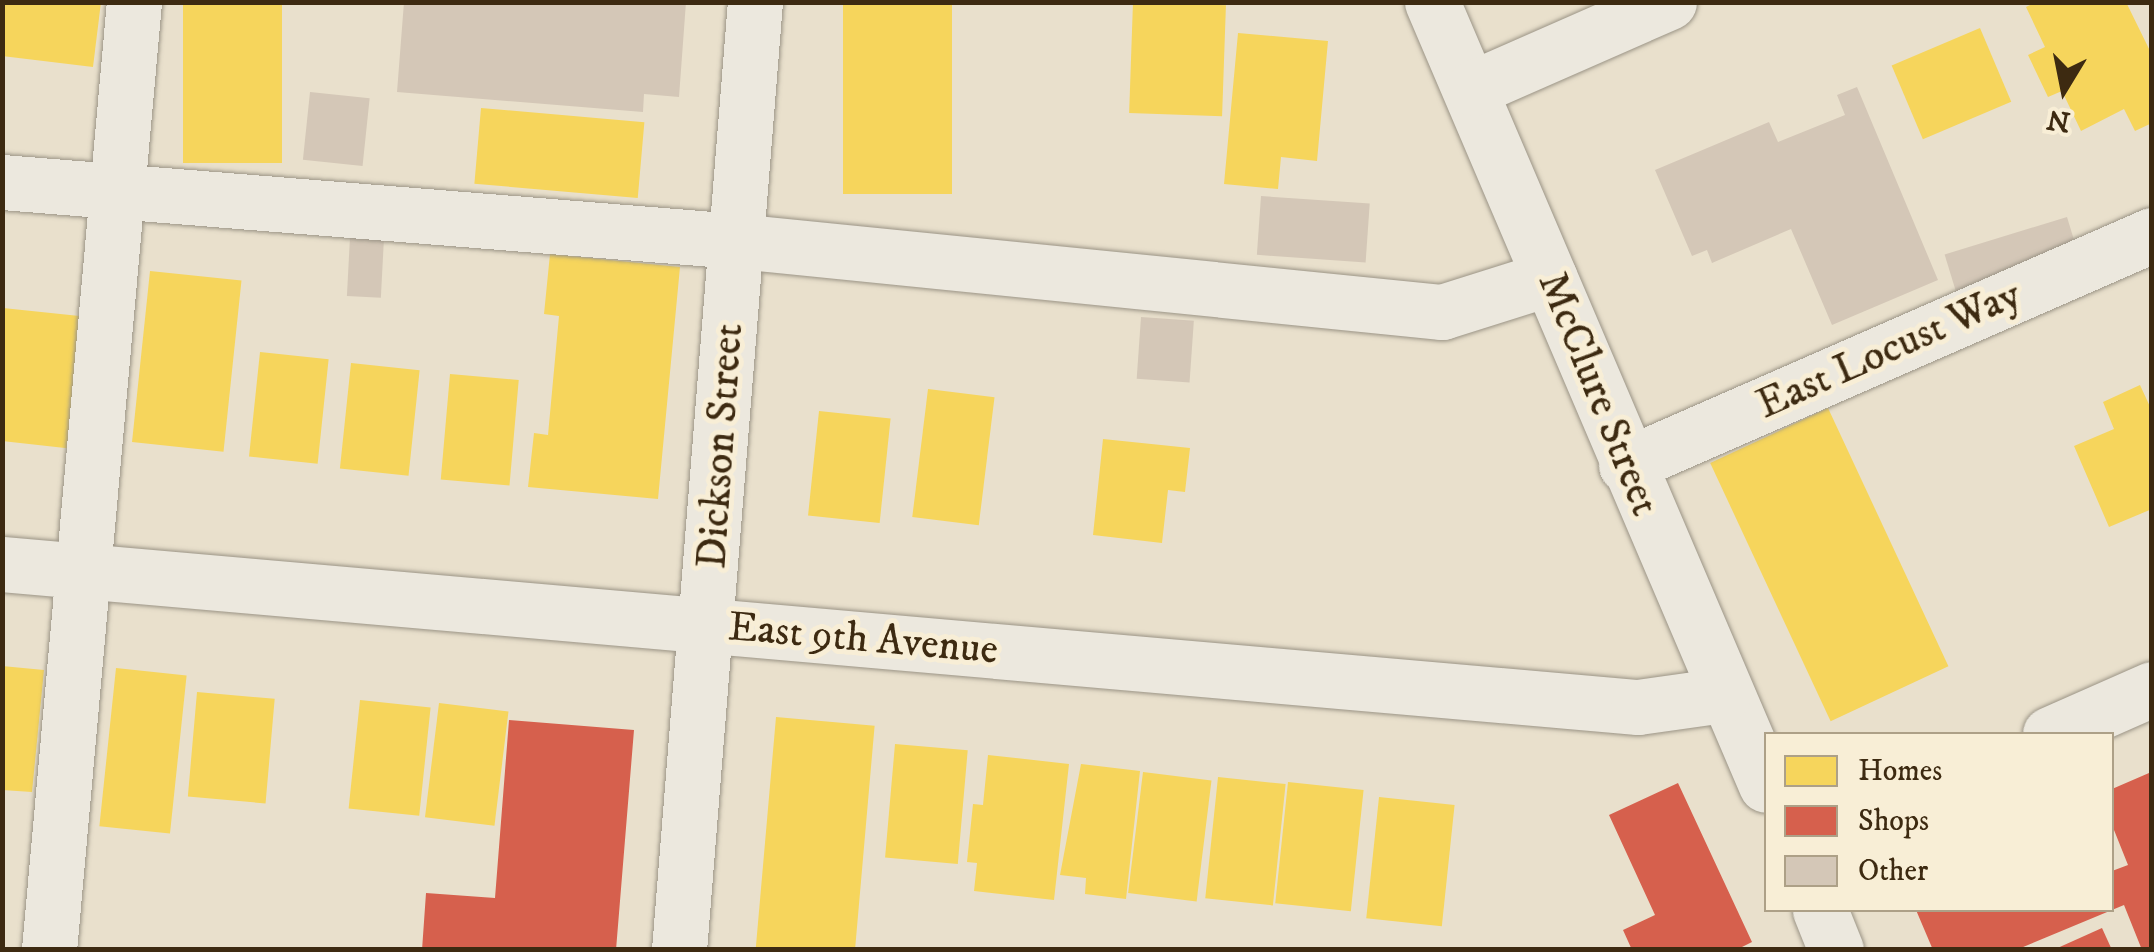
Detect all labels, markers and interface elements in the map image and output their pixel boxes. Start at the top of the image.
north arrow [2014,40,2114,140]
text: N [2044,101,2073,139]
street label: McClure Street [1526,265,1670,523]
street label: East Locust Way [1749,269,2029,431]
street label: Dickson Street [687,322,755,570]
street label: East 9th Avenue [726,602,1000,676]
legend [1764,732,2114,912]
text: Homes [1858,753,1942,790]
text: Shops [1858,803,1929,840]
text: Other [1858,853,1928,890]

